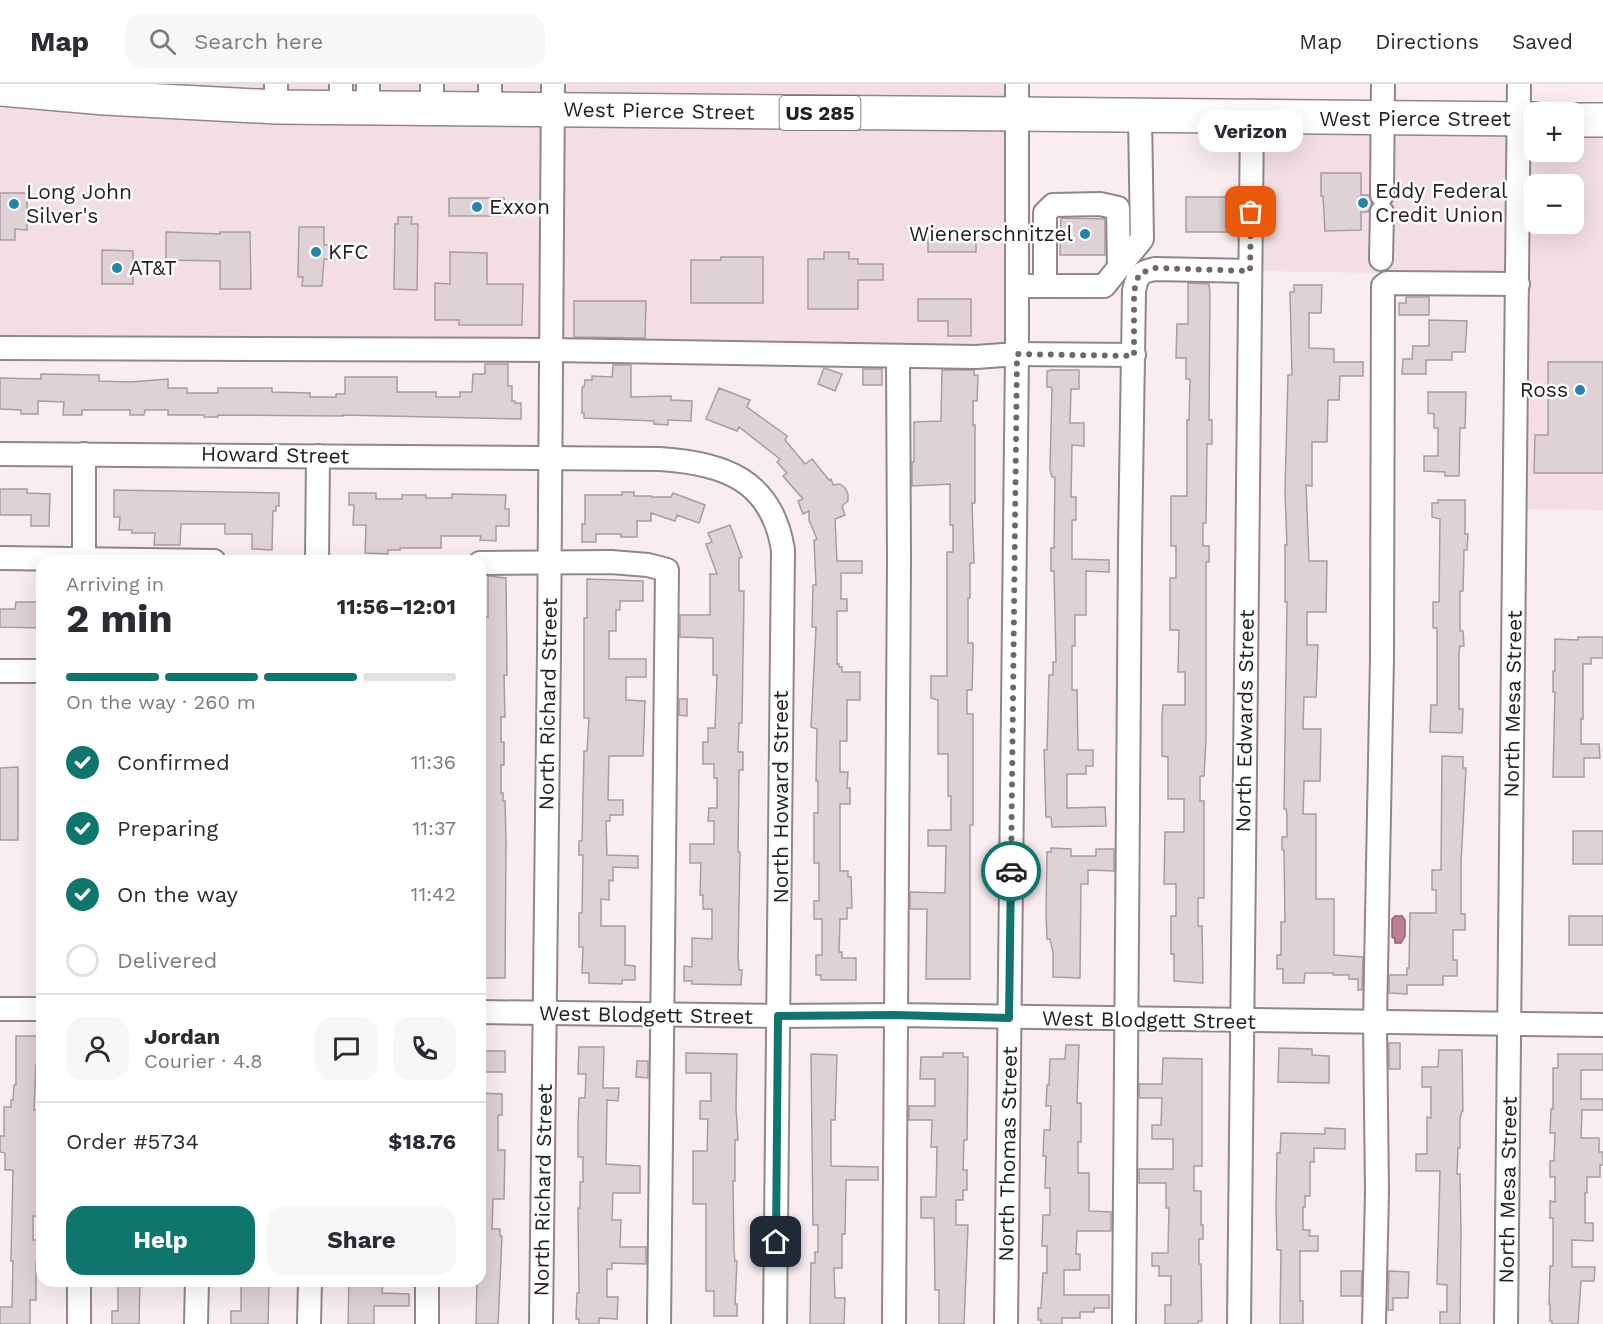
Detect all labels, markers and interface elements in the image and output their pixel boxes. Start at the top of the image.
search box [125,14,545,68]
text: Map [30,25,89,58]
icon: search [146,25,179,58]
text: Search here [194,29,323,54]
text: Map [1299,29,1342,54]
text: Directions [1375,29,1479,54]
text: Saved [1512,29,1573,54]
street label: West Pierce Street [563,96,755,125]
road number: US 285 [780,96,860,130]
map controls [1524,102,1584,234]
button: + [1524,102,1584,162]
street label: West Pierce Street [1319,106,1511,131]
callout: Verizon [1198,110,1304,152]
text: Verizon [1214,119,1287,143]
button: − [1524,174,1584,234]
place label: Eddy Federal Credit Union [1375,178,1508,227]
place label: Long John Silver's [26,179,132,228]
pin [1225,186,1276,237]
place label: Exxon [489,194,550,219]
icon: bag [1234,195,1267,228]
marker: Eddy Federal Credit Union [1356,196,1370,210]
marker: Long John Silver's [7,197,21,211]
marker: Exxon [470,200,484,214]
place label: Wienerschnitzel [909,221,1074,246]
marker: Wienerschnitzel [1078,227,1092,241]
place label: KFC [328,239,369,264]
marker: KFC [309,245,323,259]
place label: AT&T [129,255,177,280]
marker: AT&T [110,261,124,275]
place label: Ross [1520,377,1568,402]
marker: Ross [1573,383,1587,397]
street label: Howard Street [201,441,350,468]
text: Arriving in [66,572,164,596]
text: 11:56–12:01 [337,594,456,619]
text: 2 min [66,596,173,641]
street label: North Richard Street [533,597,562,810]
street label: North Edwards Street [1230,609,1259,833]
street label: North Mesa Street [1498,610,1527,798]
text: On the way · 260 m [66,690,256,714]
street label: North Howard Street [768,690,793,904]
icon: check [66,746,99,779]
text: Confirmed [117,750,230,775]
text: 11:36 [411,750,456,774]
icon: check [66,812,99,845]
text: Preparing [117,816,218,841]
text: 11:37 [412,816,456,840]
courier [981,841,1041,901]
icon: car [995,855,1028,888]
icon: check [66,878,99,911]
text: On the way [117,882,238,907]
text: 11:42 [411,882,456,906]
text: Delivered [117,948,217,973]
street label: West Blodgett Street [539,1000,753,1029]
street label: West Blodgett Street [1042,1005,1256,1034]
button: person [66,1017,129,1080]
button: chat [315,1017,378,1080]
button: phone [393,1017,456,1080]
text: Jordan [144,1024,220,1049]
street label: North Thomas Street [993,1046,1022,1262]
text: Courier · 4.8 [144,1049,263,1073]
street label: North Richard Street [528,1083,557,1296]
street label: North Mesa Street [1493,1096,1522,1284]
text: Order #5734 [66,1129,199,1154]
text: $18.76 [388,1129,456,1154]
button: Help [66,1206,255,1275]
button: Share [267,1206,456,1275]
pin [750,1216,801,1267]
icon: home [759,1225,792,1258]

